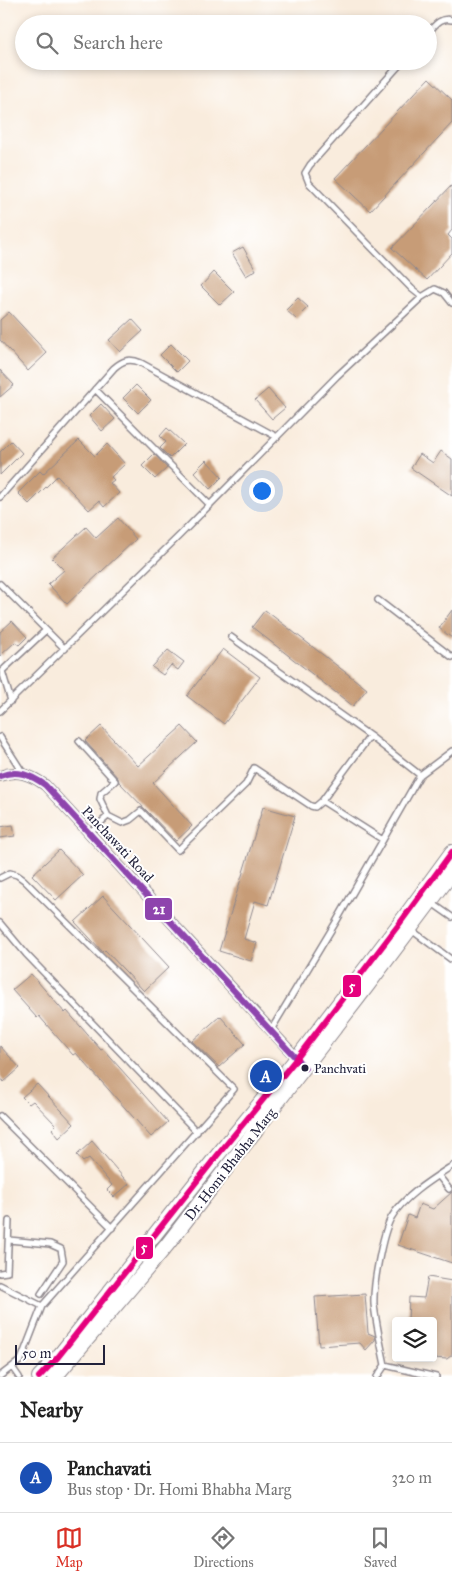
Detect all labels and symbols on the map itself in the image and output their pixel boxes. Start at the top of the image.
your location [249,478,275,504]
street label: Panchawati Road [78,803,157,886]
line badge: 21 [144,897,173,921]
text: 21 [153,901,166,918]
line badge: 5 [342,974,362,998]
text: 5 [349,978,356,995]
pin: A [250,1057,282,1095]
place label: Panchvati [314,1061,367,1077]
marker: Panchvati [300,1063,310,1073]
street label: Dr. Homi Bhabha Marg [181,1104,280,1224]
line badge: 5 [135,1236,154,1260]
text: 5 [141,1239,148,1256]
scale bar [15,1342,105,1365]

